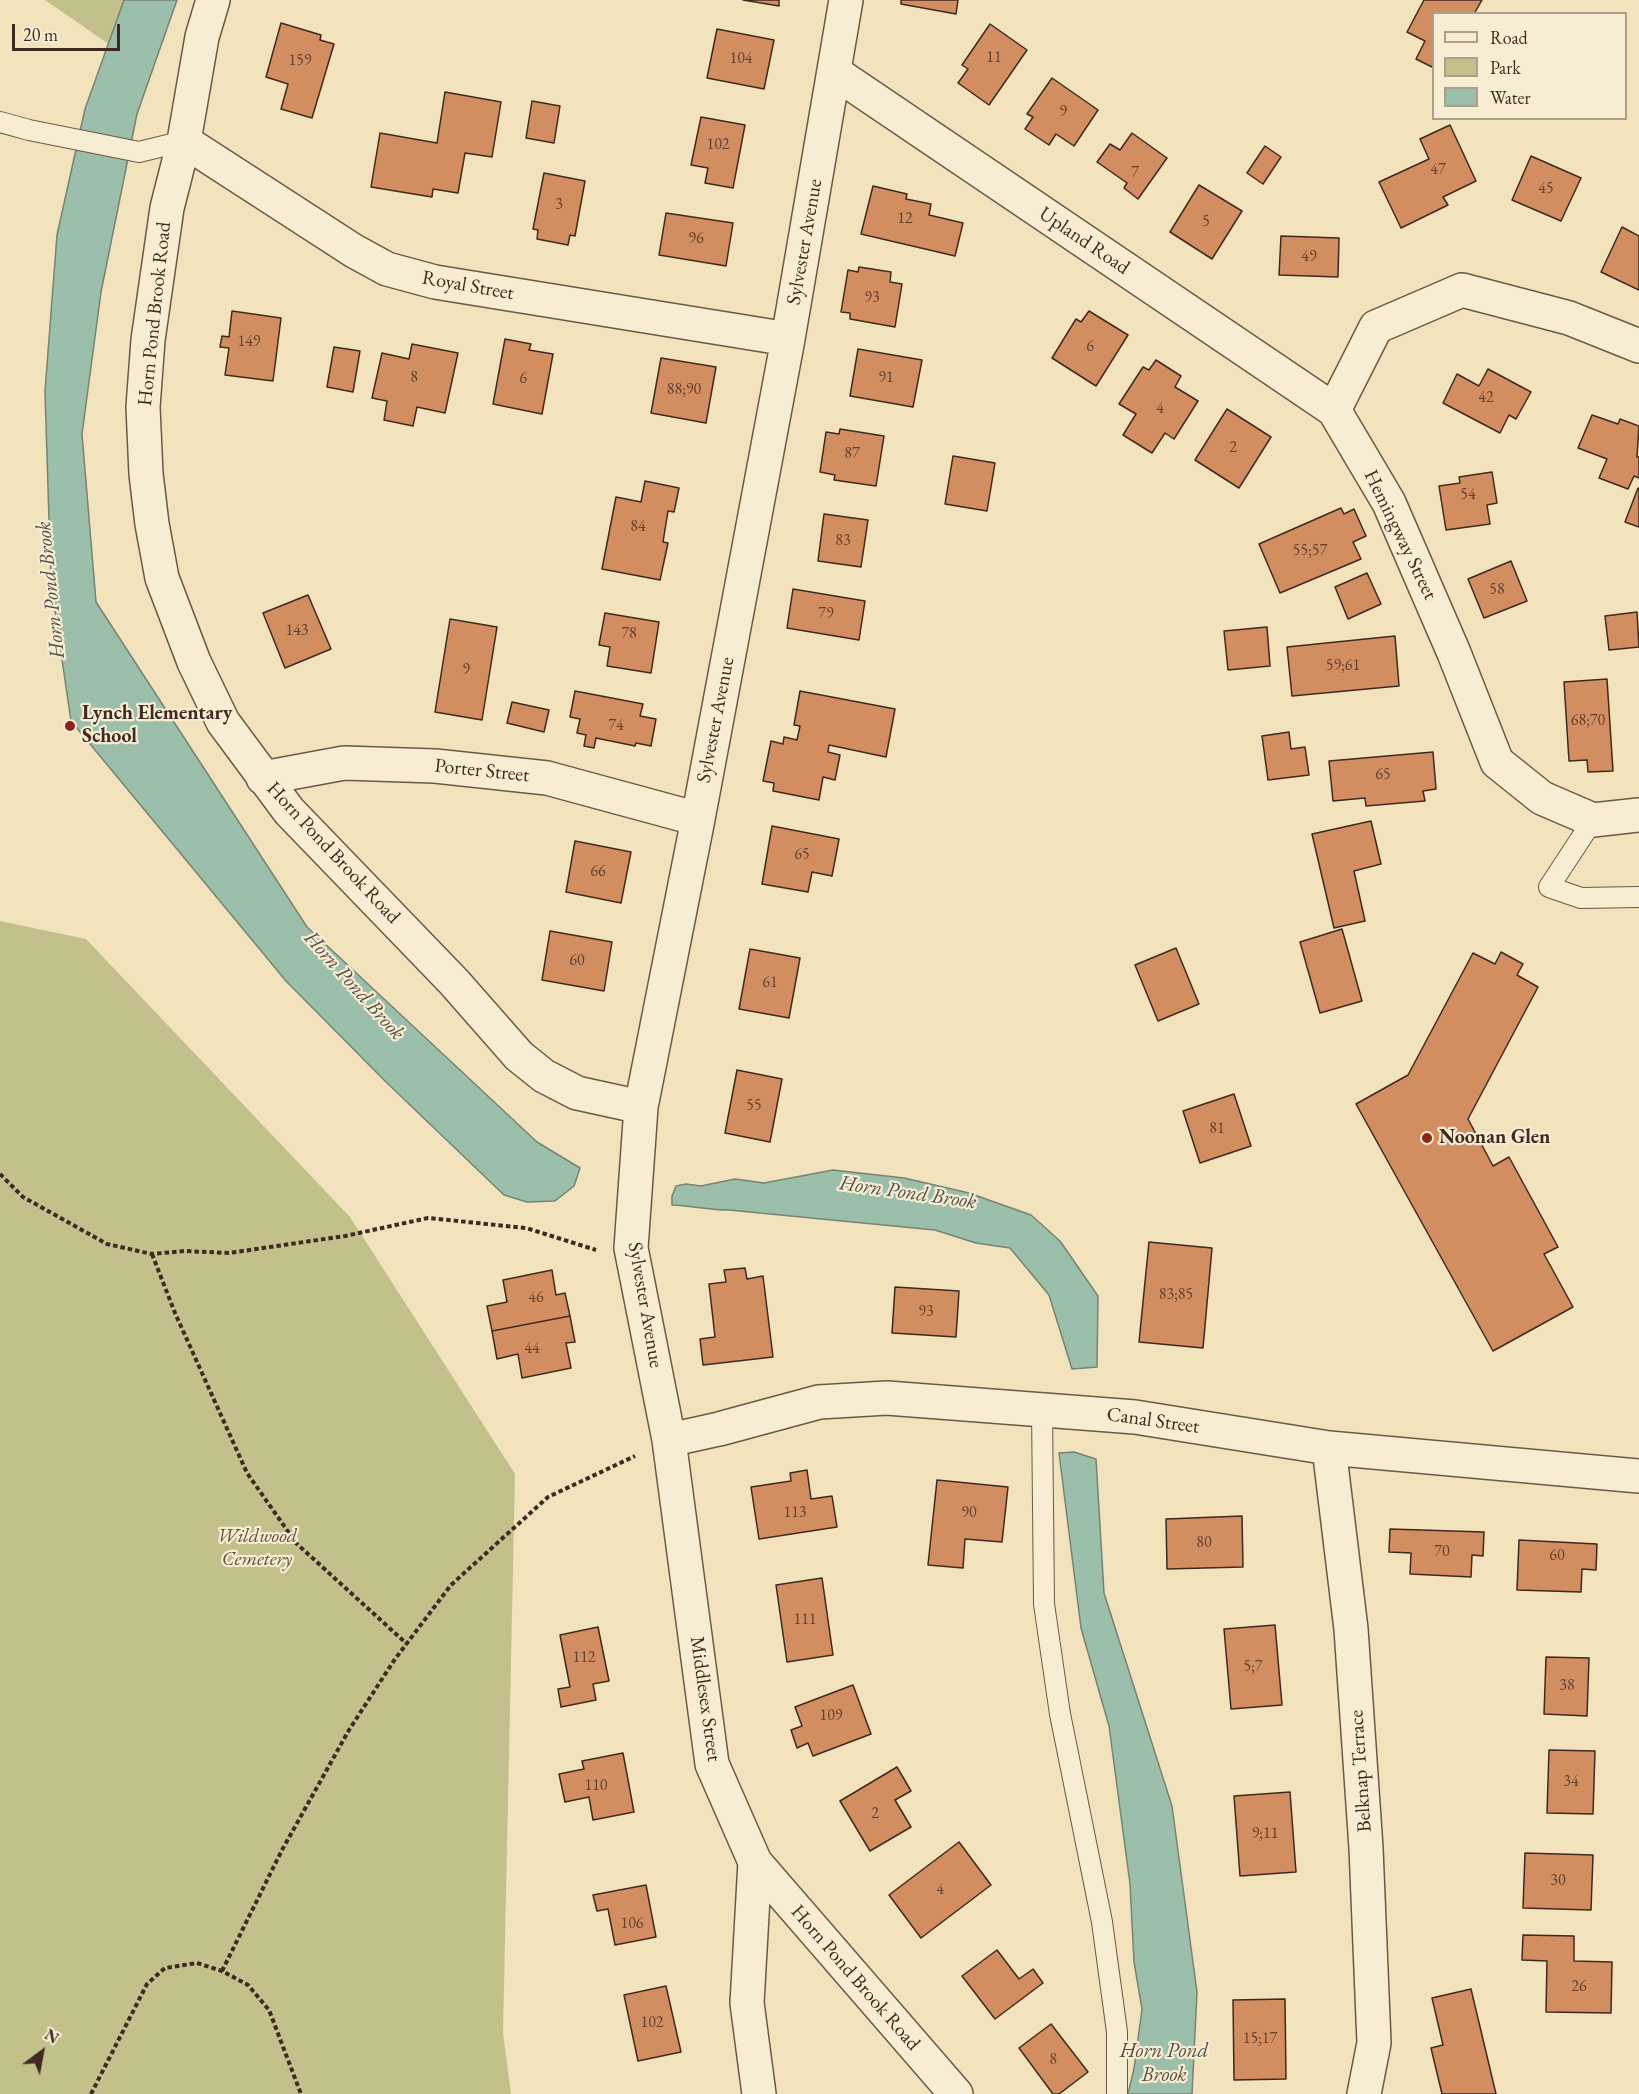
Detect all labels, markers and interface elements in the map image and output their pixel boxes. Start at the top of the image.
scale bar [15,12,123,50]
legend [1432,12,1627,120]
text: 20 m [23,23,58,46]
text: Road [1490,26,1528,49]
house number: 11 [986,48,1002,68]
house number: 104 [729,49,753,69]
house number: 159 [288,51,312,71]
text: Park [1490,56,1521,79]
text: Water [1490,86,1531,109]
house number: 9 [1059,102,1067,122]
house number: 102 [706,135,730,155]
house number: 47 [1430,160,1446,180]
house number: 7 [1131,163,1139,183]
street label: Sylvester Avenue [782,177,828,307]
house number: 45 [1538,179,1554,199]
house number: 3 [555,195,563,215]
street label: Upland Road [1034,202,1134,280]
house number: 12 [897,209,913,229]
house number: 5 [1202,212,1210,232]
street label: Horn Pond Brook Road [133,221,177,407]
house number: 96 [688,229,704,249]
house number: 49 [1301,247,1317,267]
street label: Royal Street [420,266,516,306]
house number: 93 [864,288,880,308]
house number: 149 [237,332,261,352]
house number: 6 [1086,337,1094,357]
house number: 8 [410,368,418,388]
house number: 91 [878,368,894,388]
house number: 6 [519,369,527,389]
house number: 88;90 [667,380,701,400]
house number: 42 [1478,388,1494,408]
house number: 4 [1156,399,1164,419]
house number: 2 [1229,438,1237,458]
house number: 87 [844,444,860,464]
street label: Hemingway Street [1358,466,1442,604]
house number: 54 [1460,485,1476,505]
house number: 84 [630,517,646,537]
water label: Horn Pond Brook [31,520,71,660]
house number: 83 [835,531,851,551]
house number: 55;57 [1293,541,1327,561]
house number: 58 [1489,580,1505,600]
house number: 79 [818,604,834,624]
house number: 143 [285,621,309,641]
house number: 78 [621,624,637,644]
street label: Sylvester Avenue [692,655,740,785]
house number: 59;61 [1326,656,1360,676]
house number: 9 [462,660,470,680]
place label: Lynch Elementary School [82,702,232,749]
house number: 68;70 [1571,711,1605,731]
house number: 74 [608,716,624,736]
marker: Lynch Elementary School [63,719,77,733]
street label: Porter Street [433,754,531,788]
house number: 65 [1375,765,1391,785]
street label: Horn Pond Brook Road [261,777,405,929]
house number: 65 [794,845,810,865]
house number: 66 [590,862,606,882]
water label: Horn Pond Brook [298,926,410,1046]
house number: 60 [569,951,585,971]
house number: 61 [762,973,778,993]
house number: 55 [746,1096,762,1116]
house number: 81 [1209,1119,1225,1139]
place label: Noonan Glen [1439,1126,1550,1150]
marker: Noonan Glen [1420,1131,1434,1145]
water label: Horn Pond Brook [838,1171,978,1215]
street label: Sylvester Avenue [622,1240,668,1370]
house number: 83;85 [1159,1285,1193,1305]
house number: 46 [528,1288,544,1308]
house number: 93 [918,1302,934,1322]
house number: 44 [524,1339,540,1359]
street label: Canal Street [1105,1403,1201,1439]
house number: 113 [783,1503,807,1523]
house number: 90 [961,1503,977,1523]
park label: Wildwood Cemetery [217,1525,297,1572]
house number: 80 [1196,1533,1212,1553]
house number: 70 [1434,1542,1450,1562]
house number: 60 [1549,1546,1565,1566]
house number: 111 [793,1610,817,1630]
street label: Middlesex Street [684,1635,726,1763]
house number: 112 [572,1648,596,1668]
house number: 5;7 [1243,1657,1263,1677]
house number: 38 [1559,1676,1575,1696]
house number: 109 [819,1706,843,1726]
street label: Belknap Terrace [1345,1709,1377,1833]
house number: 34 [1563,1772,1579,1792]
house number: 110 [584,1776,608,1796]
house number: 2 [871,1804,879,1824]
house number: 9;11 [1252,1824,1278,1844]
house number: 30 [1550,1871,1566,1891]
house number: 4 [936,1880,944,1900]
street label: Horn Pond Brook Road [785,1900,925,2056]
house number: 106 [620,1914,644,1934]
house number: 26 [1571,1977,1587,1997]
house number: 102 [640,2013,664,2033]
north arrow [12,2022,72,2082]
text: N [41,2024,63,2049]
house number: 15;17 [1243,2029,1277,2049]
water label: Horn Pond Brook [1120,2038,1208,2088]
house number: 8 [1049,2050,1057,2070]

